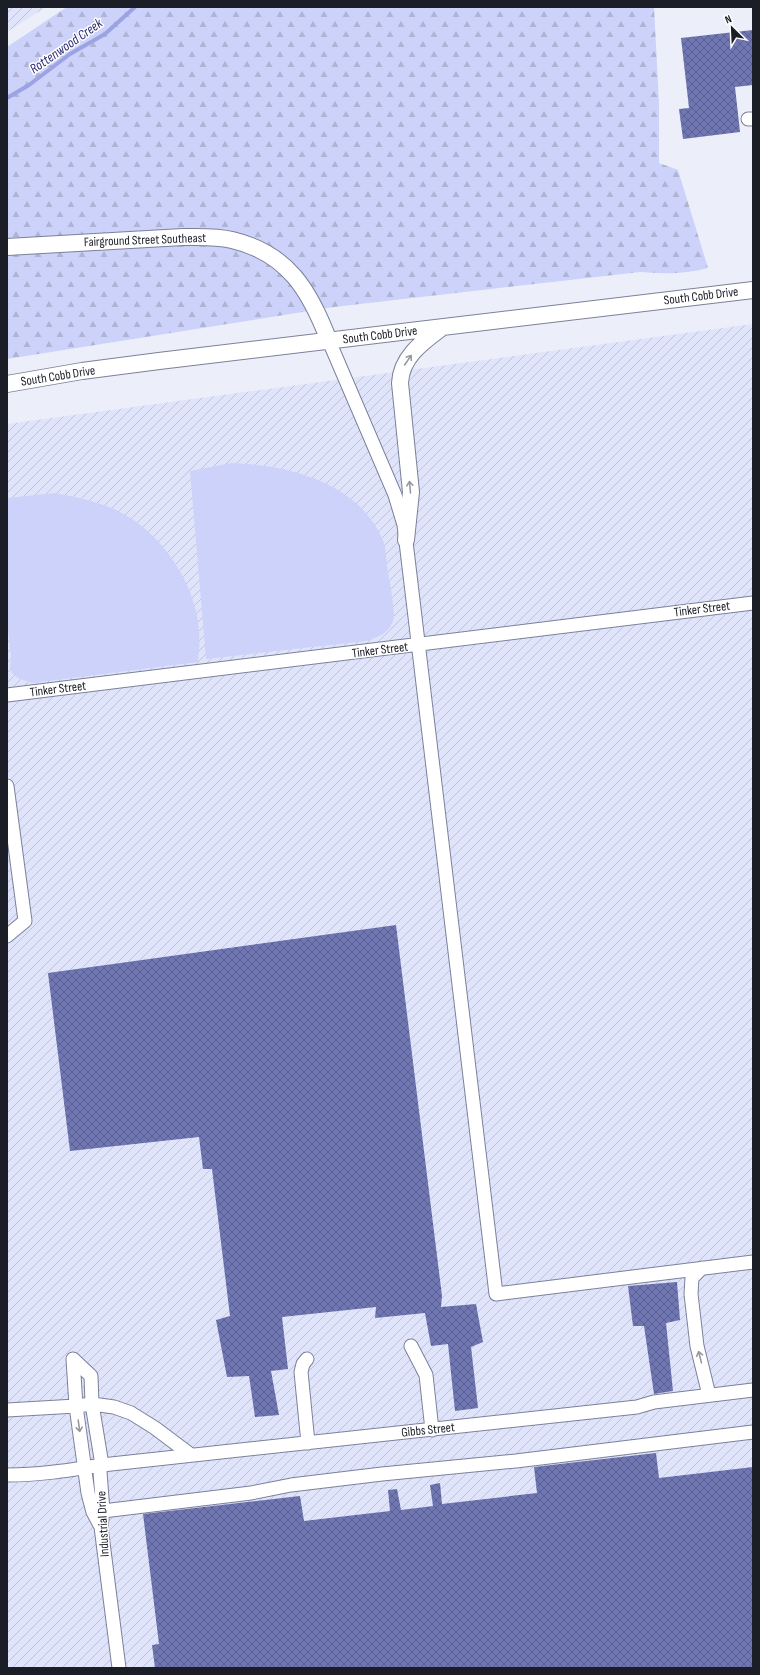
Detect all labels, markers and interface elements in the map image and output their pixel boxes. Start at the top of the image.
north arrow [712,8,752,48]
text: N [723,12,734,26]
water label: Rottenwood Creek [26,14,106,77]
street label: Fairground Street Southeast [84,230,206,250]
street label: South Cobb Drive [663,283,739,309]
street label: South Cobb Drive [342,322,418,348]
one-way arrow [404,354,412,365]
street label: South Cobb Drive [20,362,96,390]
one-way arrow [407,481,414,494]
street label: Tinker Street [673,598,731,620]
street label: Tinker Street [351,639,409,661]
street label: Tinker Street [29,678,87,700]
one-way arrow [696,1351,703,1364]
one-way arrow [75,1419,83,1432]
street label: Gibbs Street [400,1419,456,1441]
street label: Industrial Drive [93,1491,113,1557]

